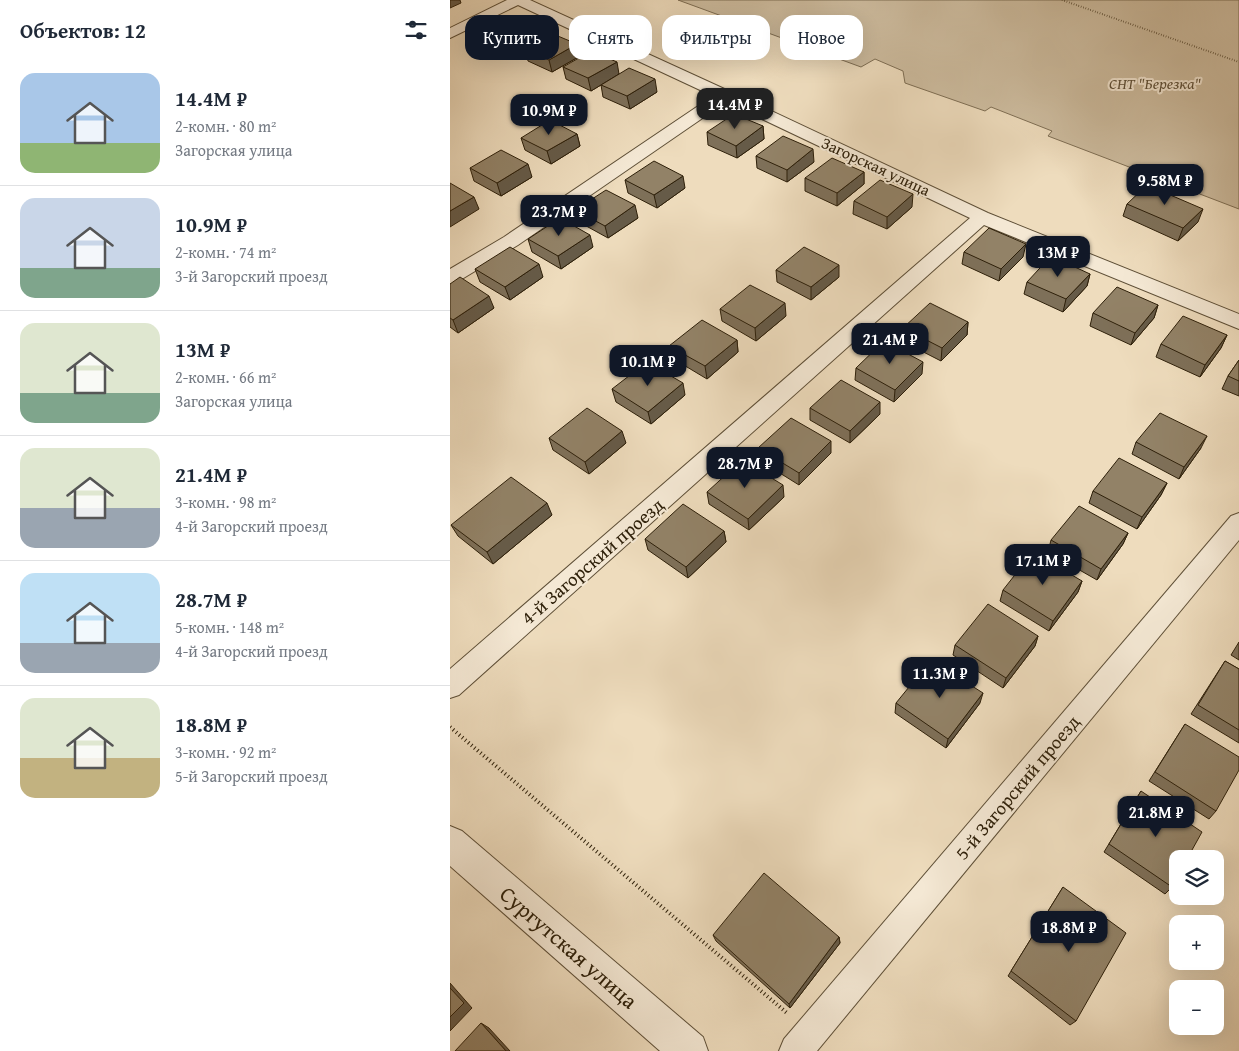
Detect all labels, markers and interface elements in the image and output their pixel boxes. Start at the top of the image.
text: Объектов: 12 [20,15,146,46]
chip: Купить [465,15,559,60]
chip: Снять [569,15,652,60]
chip: Фильтры [662,15,770,60]
chip: Новое [780,15,863,60]
icon: filters [402,16,430,44]
park label: СНТ "Березка" [1109,71,1202,95]
text: 14.4M ₽ [175,83,247,114]
pin: 14.4M ₽ [689,88,781,130]
text: 14.4M ₽ [708,92,762,116]
icon: home [60,93,120,153]
pin: 10.9M ₽ [503,94,595,136]
text: 10.9M ₽ [522,98,576,122]
text: 2-комн. · 80 m² [175,114,276,138]
street label: Загорская улица [818,130,935,202]
text: Загорская улица [175,138,292,162]
pin: 9.58M ₽ [1119,164,1211,206]
text: 9.58M ₽ [1138,168,1192,192]
pin: 23.7M ₽ [513,194,605,237]
text: 23.7M ₽ [532,199,586,223]
text: 10.9M ₽ [175,209,247,240]
icon: home [60,218,120,278]
pin: 13M ₽ [1023,236,1093,278]
text: 2-комн. · 74 m² [175,240,276,264]
text: 13M ₽ [1037,240,1079,264]
text: 3-й Загорский проезд [175,264,328,288]
pin: 21.4M ₽ [844,322,936,365]
text: 21.4M ₽ [863,327,917,351]
text: 13M ₽ [175,334,230,365]
icon: home [60,343,120,403]
pin: 10.1M ₽ [602,344,694,387]
text: 10.1M ₽ [621,349,675,373]
text: 2-комн. · 66 m² [175,365,276,389]
text: Загорская улица [175,389,292,413]
pin: 28.7M ₽ [699,446,791,489]
text: 28.7M ₽ [718,451,772,475]
text: 21.4M ₽ [175,459,247,490]
icon: home [60,468,120,528]
text: 3-комн. · 98 m² [175,490,276,514]
street label: 4-й Загорский проезд [514,491,670,631]
text: 4-й Загорский проезд [175,514,328,538]
pin: 17.1M ₽ [997,544,1089,586]
text: 17.1M ₽ [1016,548,1070,572]
text: 28.7M ₽ [175,584,247,615]
icon: home [60,593,120,653]
text: 5-комн. · 148 m² [175,615,284,639]
text: 4-й Загорский проезд [175,639,328,663]
pin: 11.3M ₽ [894,656,986,699]
text: 11.3M ₽ [913,661,967,685]
text: 18.8M ₽ [175,709,247,740]
street label: 5-й Загорский проезд [948,709,1086,865]
icon: home [60,718,120,778]
text: 3-комн. · 92 m² [175,740,276,764]
text: 5-й Загорский проезд [175,764,328,788]
pin: 21.8M ₽ [1110,796,1202,838]
text: 21.8M ₽ [1129,800,1183,824]
map controls [1169,850,1224,1035]
button: layers [1169,850,1224,905]
street label: Сургутская улица [493,878,645,1016]
pin: 18.8M ₽ [1023,910,1115,953]
text: 18.8M ₽ [1042,915,1096,939]
button: + [1169,915,1224,970]
button: − [1169,980,1224,1035]

